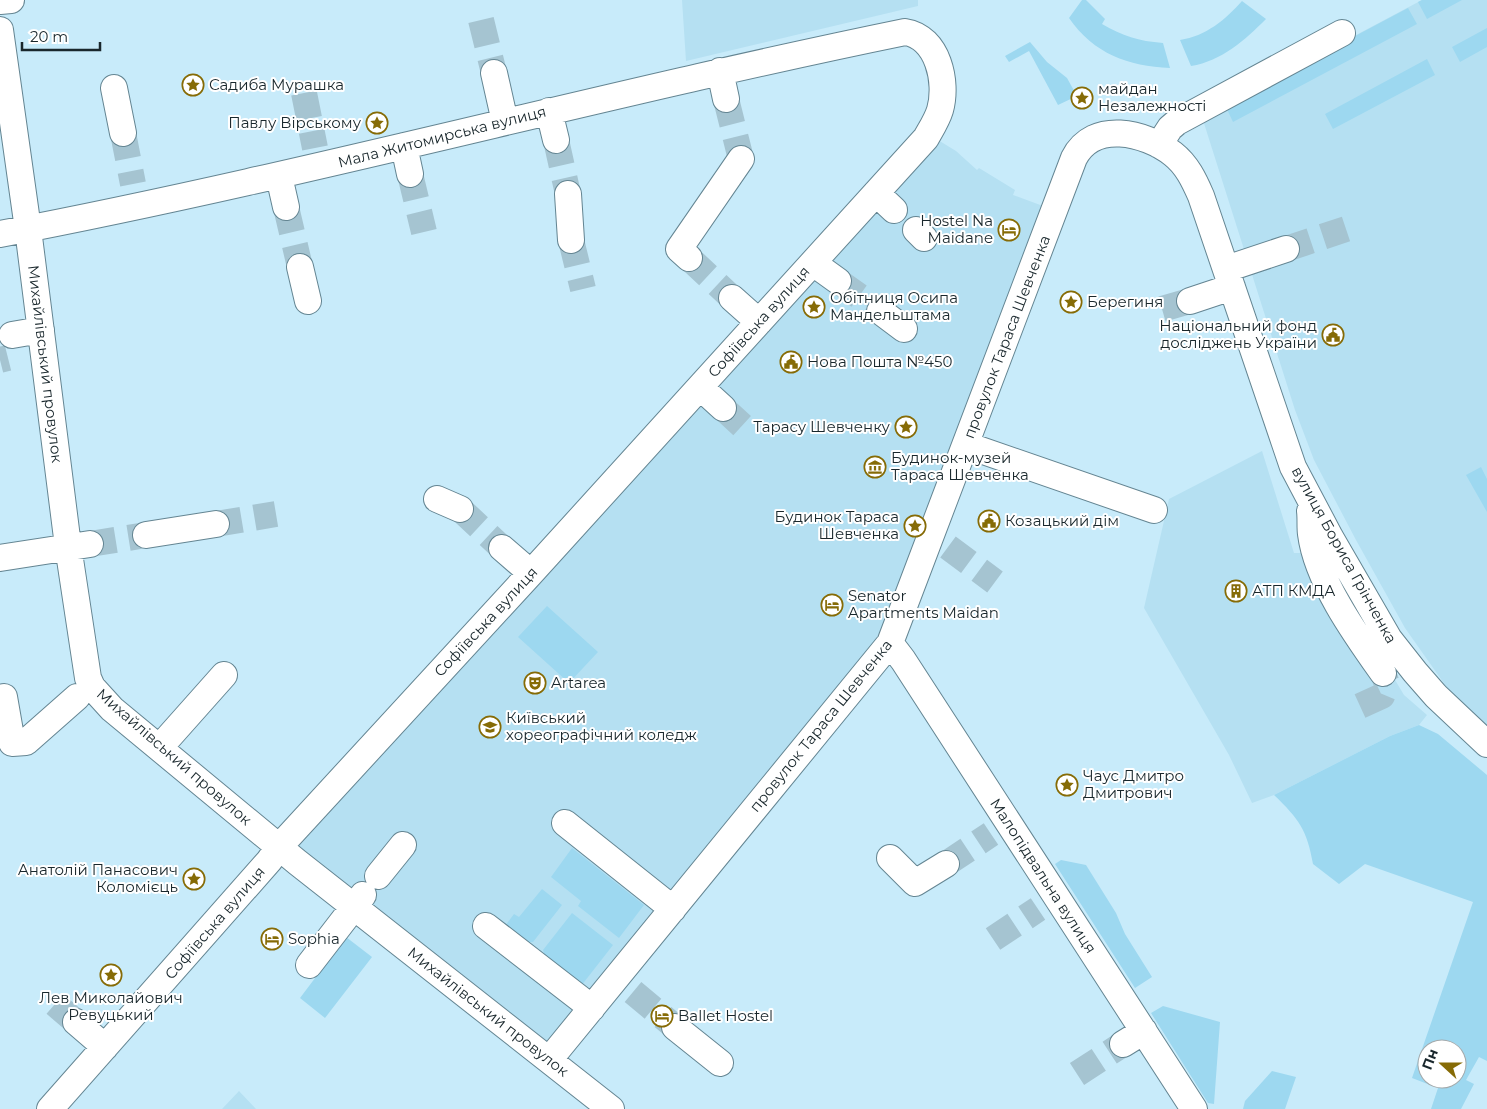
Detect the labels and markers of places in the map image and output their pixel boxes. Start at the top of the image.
place icon: Садиба Мурашка [181,73,205,97]
place label: Садиба Мурашка [209,75,344,94]
place label: майдан Незалежності [1098,79,1206,115]
place icon: майдан Незалежності [1070,86,1094,110]
place icon: Павлу Вірському [365,111,389,135]
place label: Павлу Вірському [228,113,362,132]
place label: Hostel Na Maidane [920,211,993,247]
hotel icon: Hostel Na Maidane [997,218,1021,242]
place label: Обітниця Осипа Мандельштама [830,288,958,324]
place icon: Берегиня [1059,290,1083,314]
place label: Берегиня [1087,292,1163,311]
place icon: Обітниця Осипа Мандельштама [802,295,826,319]
place label: Національний фонд досліджень України [1159,316,1317,352]
public building icon: Національний фонд досліджень України [1321,323,1345,347]
public building icon: Нова Пошта №450 [779,350,803,374]
place label: Нова Пошта №450 [807,352,952,371]
place icon: Тарасу Шевченку [894,415,918,439]
place label: Тарасу Шевченку [753,417,891,436]
place label: Будинок-музей Тараса Шевченка [891,448,1029,484]
museum icon: Будинок-музей Тараса Шевченка [863,455,887,479]
place label: Будинок Тараса Шевченка [775,507,899,543]
public building icon: Козацький дім [977,509,1001,533]
place label: Козацький дім [1005,511,1119,530]
place icon: Будинок Тараса Шевченка [903,514,927,538]
building icon: АТП КМДА [1224,579,1248,603]
place label: АТП КМДА [1252,581,1335,600]
place label: Senator Apartments Maidan [848,586,999,622]
hotel icon: Senator Apartments Maidan [820,593,844,617]
theatre icon: Artarea [523,671,547,695]
place label: Artarea [551,673,606,692]
place label: Київський хореографічний коледж [506,708,697,744]
school or university icon: Київський хореографічний коледж [478,715,502,739]
place label: Чаус Дмитро Дмитрович [1083,766,1184,802]
place icon: Чаус Дмитро Дмитрович [1055,773,1079,797]
place label: Анатолій Панасович Коломієць [18,860,178,896]
place icon: Анатолій Панасович Коломієць [182,867,206,891]
hotel icon: Sophia [260,927,284,951]
place label: Sophia [288,929,340,948]
place icon: Лев Миколайович Ревуцький [99,963,123,987]
place label: Лев Миколайович Ревуцький [39,988,183,1024]
hotel icon: Ballet Hostel [650,1004,674,1028]
place label: Ballet Hostel [678,1006,773,1025]

